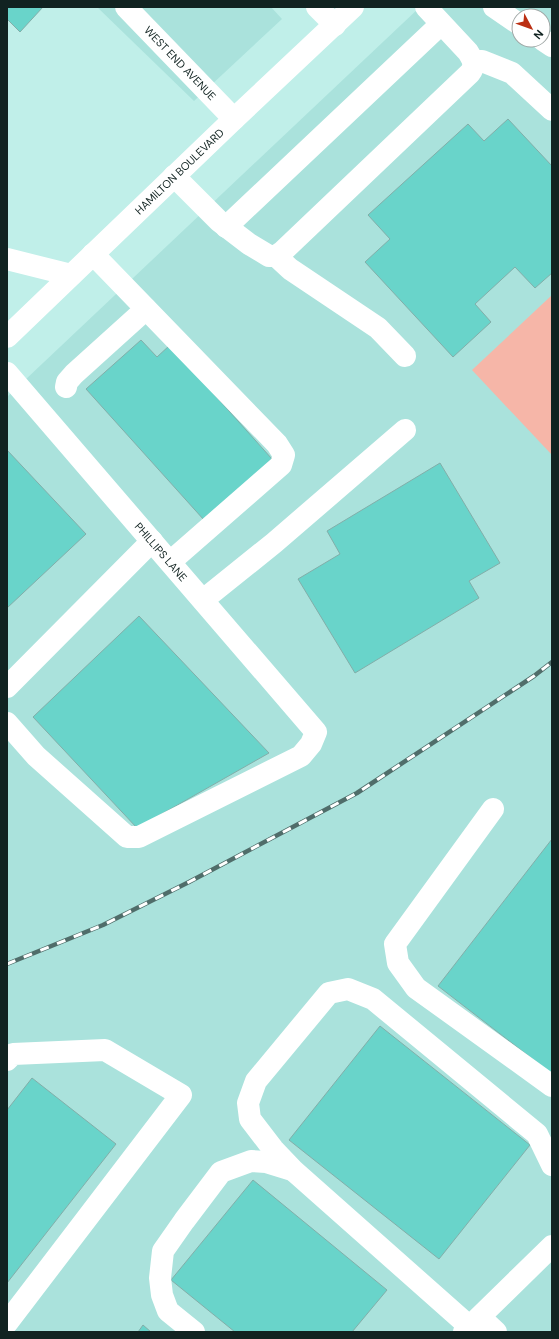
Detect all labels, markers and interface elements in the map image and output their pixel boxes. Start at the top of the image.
north arrow [511,8,551,48]
street label: WEST END AVENUE [141,23,219,103]
text: N [531,27,546,42]
street label: HAMILTON BOULEVARD [132,125,227,217]
street label: PHILLIPS LANE [132,520,190,584]

